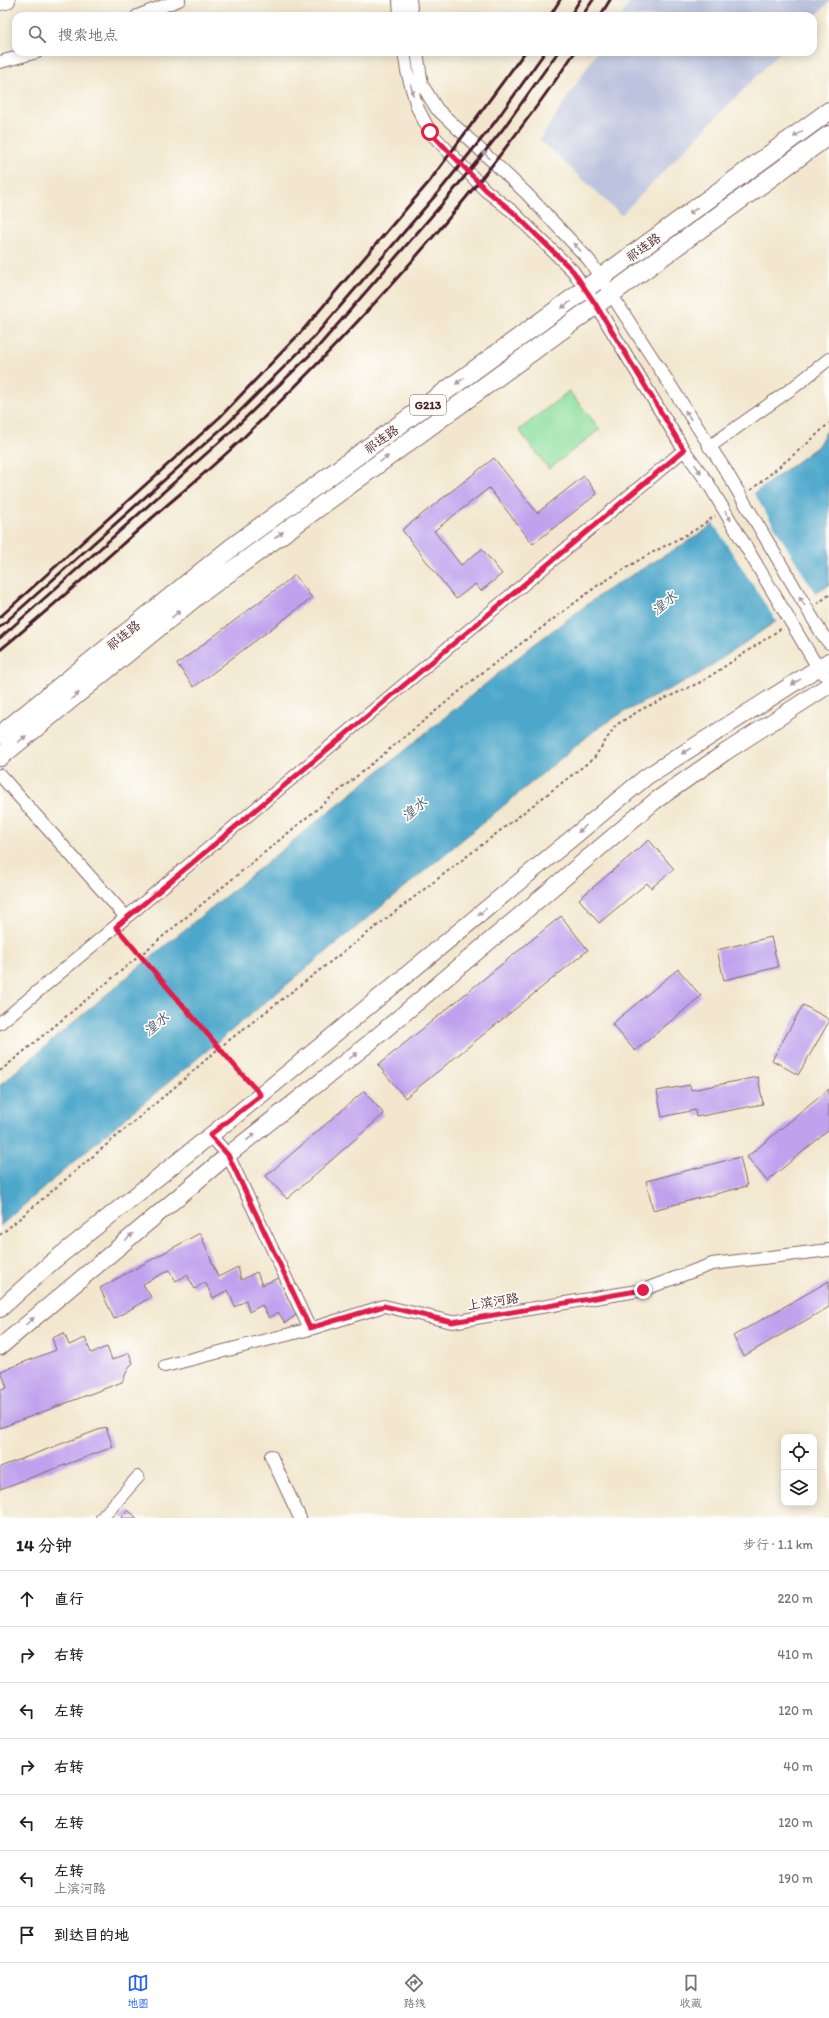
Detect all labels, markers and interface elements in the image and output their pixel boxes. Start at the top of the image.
search box [12,12,817,56]
icon: search [26,23,48,45]
text: 搜索地点 [58,26,118,44]
one-way arrow [409,84,415,96]
route start [421,123,439,141]
one-way arrow [792,130,803,138]
one-way arrow [481,151,490,160]
one-way arrow [687,206,698,215]
street label: 祁连路 [623,230,663,265]
one-way arrow [572,242,582,252]
one-way arrow [560,301,571,309]
one-way arrow [455,377,466,385]
road number: G213 [410,395,446,415]
one-way arrow [684,410,692,420]
street label: 祁连路 [361,422,401,457]
one-way arrow [379,454,390,463]
one-way arrow [694,464,702,475]
one-way arrow [724,510,731,522]
one-way arrow [274,531,285,539]
water label: 湟水 [648,587,681,619]
one-way arrow [799,595,806,607]
one-way arrow [170,609,181,618]
street label: 祁连路 [103,617,143,653]
one-way arrow [791,678,801,686]
one-way arrow [69,691,80,700]
one-way arrow [17,734,28,743]
one-way arrow [680,748,692,755]
water label: 湟水 [398,793,431,825]
one-way arrow [577,825,588,834]
one-way arrow [477,907,488,916]
water label: 湟水 [140,1008,173,1040]
one-way arrow [347,1052,358,1061]
one-way arrow [245,1132,256,1141]
one-way arrow [124,1233,134,1242]
route end [634,1281,652,1299]
street label: 上滨河路 [466,1290,520,1313]
one-way arrow [24,1317,35,1326]
map controls [781,1434,817,1506]
button: locate [781,1434,817,1470]
button: layers [781,1470,817,1506]
text: 14 分钟 [16,1535,72,1555]
text: 步行 · 1.1 km [743,1537,813,1552]
icon: ahead [16,1588,38,1610]
text: 直行 [54,1590,84,1608]
text: 220 m [777,1591,813,1606]
icon: right [16,1644,38,1666]
text: 右转 [54,1646,84,1664]
text: 410 m [777,1647,813,1662]
icon: left [16,1700,38,1722]
text: 左转 [54,1702,84,1720]
text: 120 m [778,1703,813,1718]
icon: right [16,1756,38,1778]
text: 右转 [54,1758,84,1776]
text: 40 m [783,1759,813,1774]
icon: left [16,1812,38,1834]
text: 左转 [54,1814,84,1832]
text: 120 m [778,1815,813,1830]
text: 左转 [54,1862,84,1880]
icon: left [16,1868,38,1890]
text: 190 m [778,1871,813,1886]
text: 上滨河路 [54,1881,106,1896]
icon: arrive [16,1924,38,1946]
text: 到达目的地 [54,1926,129,1944]
tab: 地图 [127,1972,149,2010]
tab: 路线 [403,1972,425,2010]
tab: 收藏 [680,1972,702,2010]

